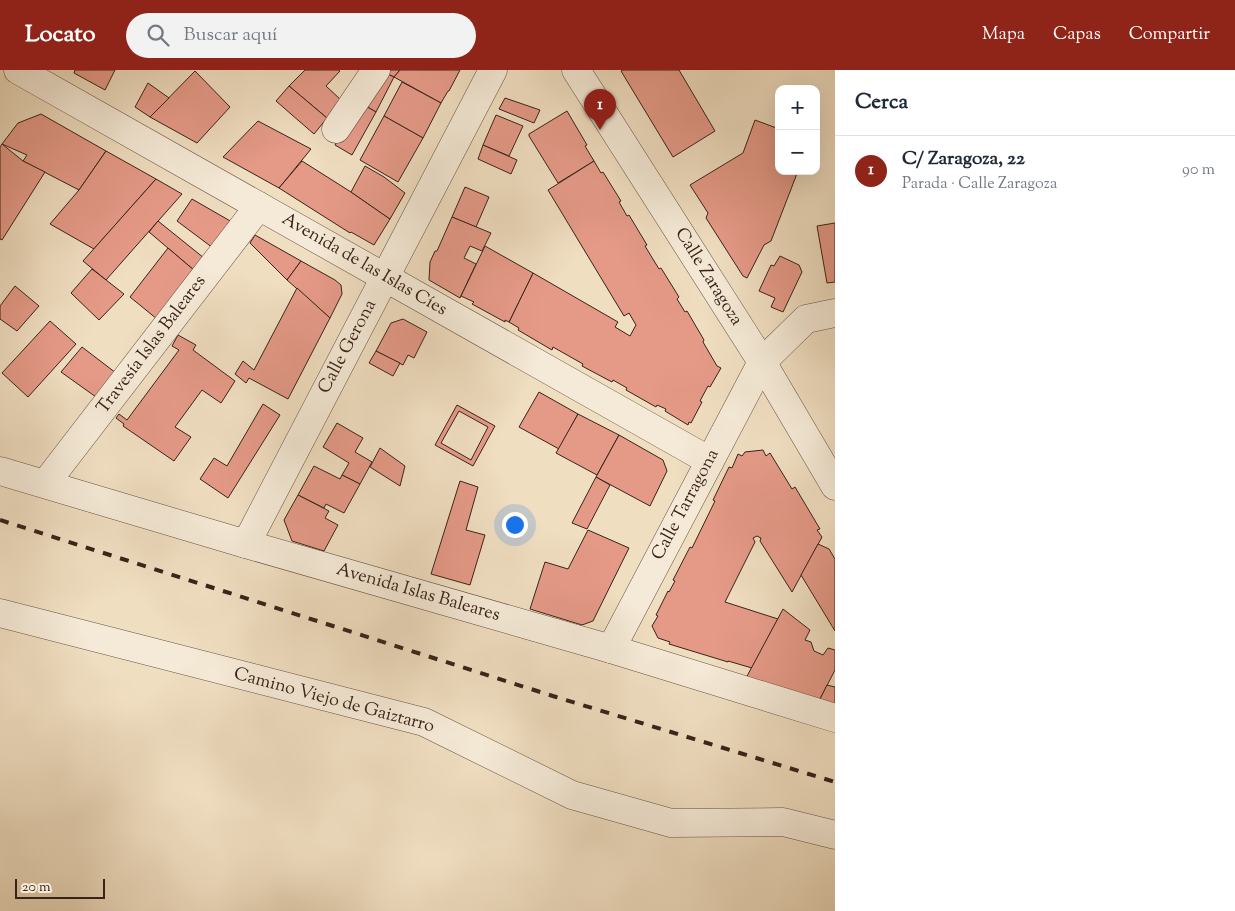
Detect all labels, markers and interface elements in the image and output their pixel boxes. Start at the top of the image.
search box [126,13,476,58]
text: Locato [25,18,96,52]
icon: search [144,21,172,49]
text: Buscar aquí [184,22,278,49]
text: Mapa [982,22,1025,48]
text: Capas [1053,22,1101,48]
text: Compartir [1129,22,1210,48]
map controls [775,85,820,175]
button: + [775,85,820,130]
text: Cerca [855,88,908,118]
pin: 1 [584,89,616,130]
button: − [775,130,820,175]
text: C/ Zaragoza, 22 [902,146,1025,173]
text: 1 [868,159,874,182]
text: 90 m [1182,159,1215,182]
text: Parada · Calle Zaragoza [902,173,1057,196]
street label: Avenida de las Islas Cíes [276,207,452,323]
street label: Calle Zaragoza [667,223,749,331]
street label: Travesía Islas Baleares [91,270,213,420]
street label: Calle Gerona [312,295,384,399]
street label: Calle Tarragona [646,445,726,565]
your location [502,512,528,538]
street label: Avenida Islas Baleares [333,557,503,629]
street label: Camino Viejo de Gaiztarro [231,662,437,740]
scale bar [15,876,105,899]
text: 20 m [22,878,51,898]

